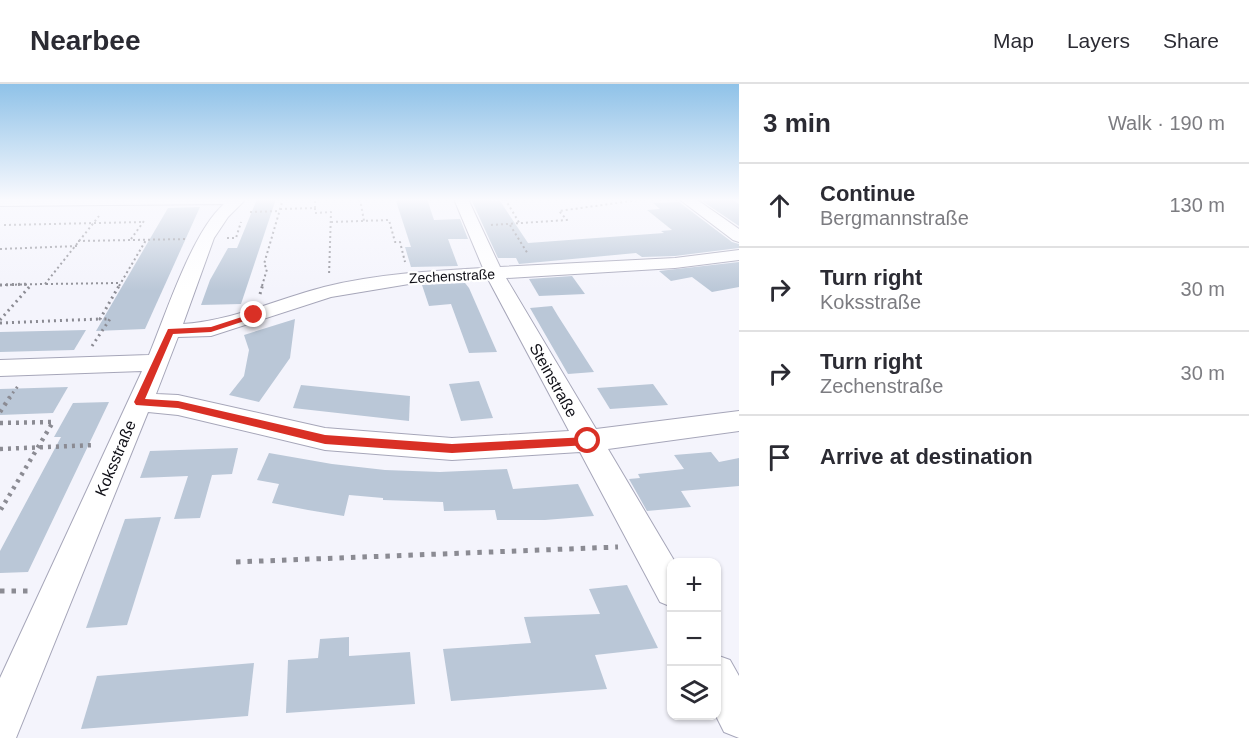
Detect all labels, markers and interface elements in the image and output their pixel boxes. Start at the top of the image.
text: Nearbee [30,25,141,56]
text: Map [993,29,1034,52]
text: Layers [1067,29,1130,52]
text: Share [1163,29,1219,52]
text: 3 min [763,108,831,138]
text: Walk · 190 m [1108,112,1225,134]
text: Continue [820,181,915,206]
icon: ahead [763,189,796,222]
text: 130 m [1169,194,1225,216]
text: Bergmannstraße [820,207,969,229]
text: Turn right [820,265,922,290]
street label: Zechenstraße [408,266,496,286]
icon: right [763,273,796,306]
text: 30 m [1181,278,1225,300]
text: Koksstraße [820,291,921,313]
route end [240,301,266,327]
street label: Steinstraße [526,340,581,420]
text: Turn right [820,349,922,374]
icon: right [763,357,796,390]
text: 30 m [1181,362,1225,384]
text: Zechenstraße [820,375,943,397]
street label: Koksstraße [92,418,139,499]
route start [574,427,600,453]
icon: arrive [763,441,796,474]
text: Arrive at destination [820,444,1033,469]
map controls [667,558,721,720]
button: + [667,558,721,612]
button: − [667,612,721,666]
button: layers [667,666,721,720]

